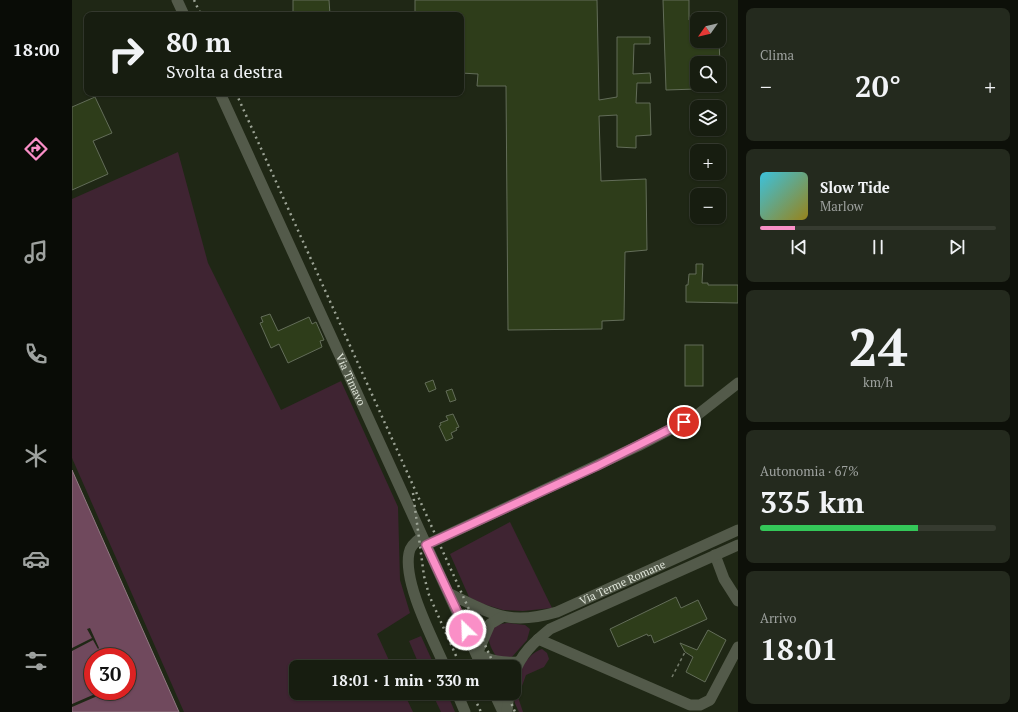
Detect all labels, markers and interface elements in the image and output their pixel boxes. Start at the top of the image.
north arrow [690,12,726,48]
map controls [690,12,726,224]
text: 80 m [166,23,231,60]
icon: right [100,28,152,80]
text: 18:00 [13,37,59,61]
text: Clima [760,46,794,64]
button: search [690,56,726,92]
text: Svolta a destra [166,59,283,83]
text: 20° [855,66,901,106]
text: − [760,72,772,101]
text: + [984,72,996,101]
button: layers [690,100,726,136]
icon: directions [22,135,50,163]
button: + [690,144,726,180]
text: Slow Tide [820,177,890,197]
button: − [690,188,726,224]
text: Marlow [820,197,863,215]
icon: previous [788,236,810,258]
icon: pause [867,236,889,258]
icon: next [946,236,968,258]
icon: music [22,238,50,266]
text: 24 [849,312,907,381]
icon: phone [22,340,50,368]
street label: Via Timavo [333,351,369,408]
text: km/h [863,373,893,391]
pin [667,405,701,439]
icon: arrive [673,411,695,433]
icon: climate [22,442,50,470]
text: Autonomia · 67% [760,462,859,480]
text: 335 km [760,482,864,522]
icon: car [22,545,50,573]
street label: Via Terme Romane [577,557,668,608]
position arrow [445,609,487,651]
text: Arrivo [760,609,796,627]
text: 18:01 [760,629,838,669]
icon: filters [22,647,50,675]
speed limit sign: 30 [84,648,136,700]
text: 18:01 · 1 min · 330 m [331,670,479,690]

